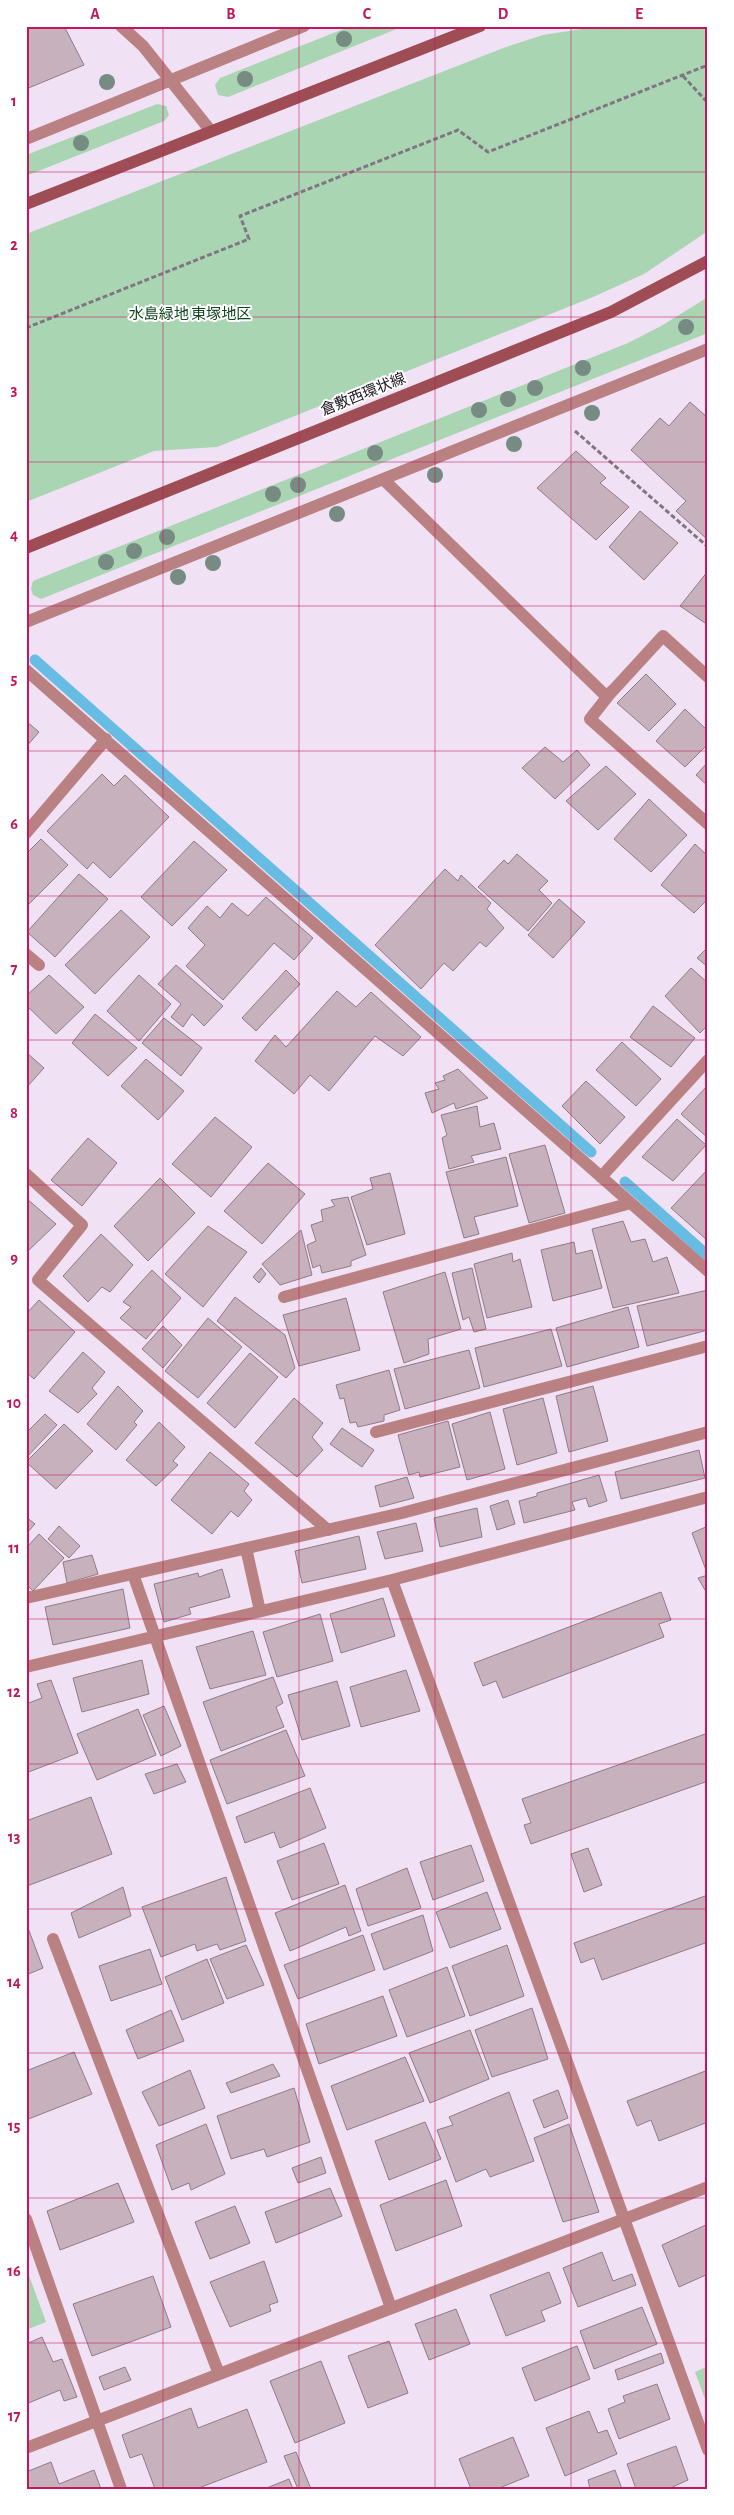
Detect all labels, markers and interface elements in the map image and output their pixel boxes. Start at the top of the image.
text: A [90,6,100,22]
text: B [226,6,236,22]
text: C [363,6,372,22]
text: D [498,6,509,22]
text: E [635,6,643,22]
text: 1 [11,93,17,109]
text: 2 [10,237,18,253]
park label: 水島緑地 東塚地区 [129,306,251,322]
street label: 倉敷西環状線 [318,369,408,418]
text: 3 [11,382,18,398]
text: 4 [10,527,18,543]
text: 5 [11,671,18,687]
text: 6 [10,816,18,832]
text: 7 [11,961,18,977]
text: 8 [10,1105,18,1121]
text: 9 [10,1250,18,1266]
text: 10 [7,1395,21,1411]
text: 11 [8,1540,20,1556]
text: 12 [7,1684,21,1700]
text: 13 [8,1829,20,1845]
text: 14 [7,1974,21,1990]
text: 15 [8,2118,20,2134]
text: 16 [7,2263,21,2279]
text: 17 [8,2408,20,2424]

